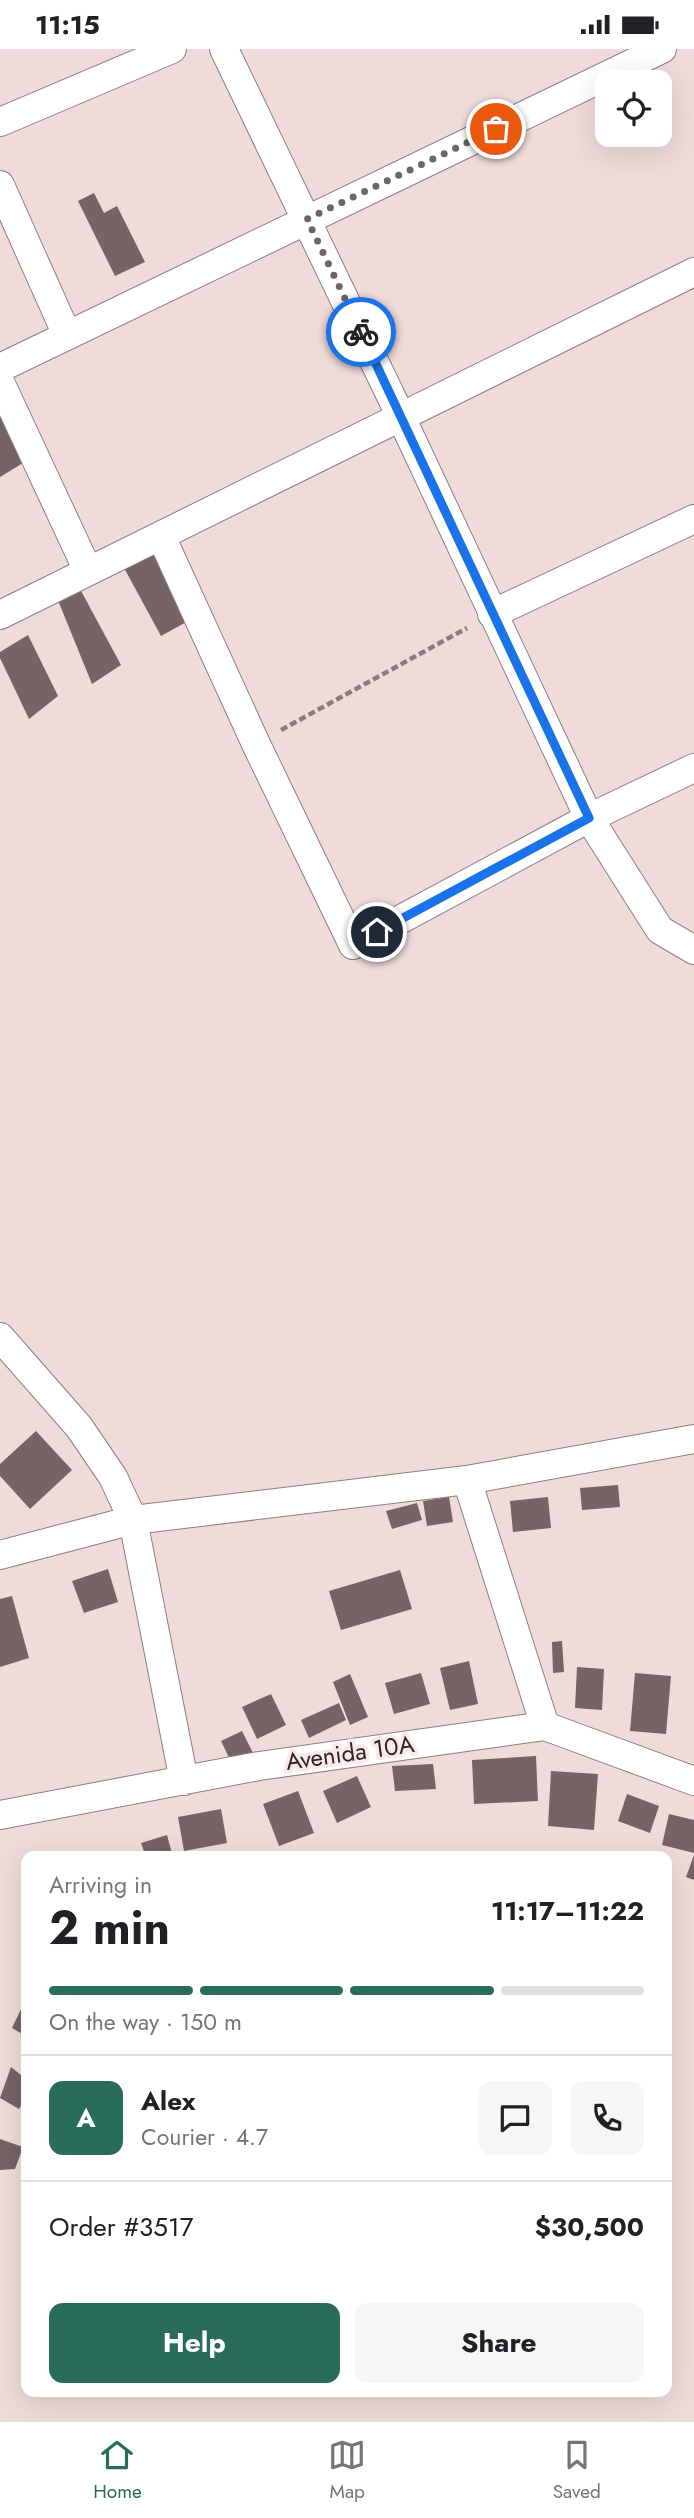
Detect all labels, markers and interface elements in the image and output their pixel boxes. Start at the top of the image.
text: 11:15 [35,6,100,44]
map controls [595,70,672,147]
button: locate [595,70,672,147]
pin [466,99,526,159]
icon: bag [477,110,515,148]
courier [326,297,396,367]
icon: bike [342,313,380,351]
pin [347,902,407,962]
icon: home [358,913,396,951]
street label: Avenida 10A [283,1726,417,1779]
text: Arriving in [49,1868,152,1902]
text: 11:17–11:22 [491,1892,644,1930]
text: 2 min [49,1895,170,1961]
text: On the way · 150 m [49,2005,242,2039]
button: chat [478,2081,552,2155]
button: phone [570,2081,644,2155]
text: Alex [141,2082,195,2120]
text: A [76,2099,96,2137]
text: Courier · 4.7 [141,2120,268,2154]
text: Order #3517 [49,2208,193,2246]
text: $30,500 [535,2208,644,2246]
button: Help [49,2303,340,2383]
button: Share [354,2303,644,2383]
tab: Home [93,2436,142,2505]
tab: Map [328,2436,366,2505]
tab: Saved [553,2436,601,2505]

